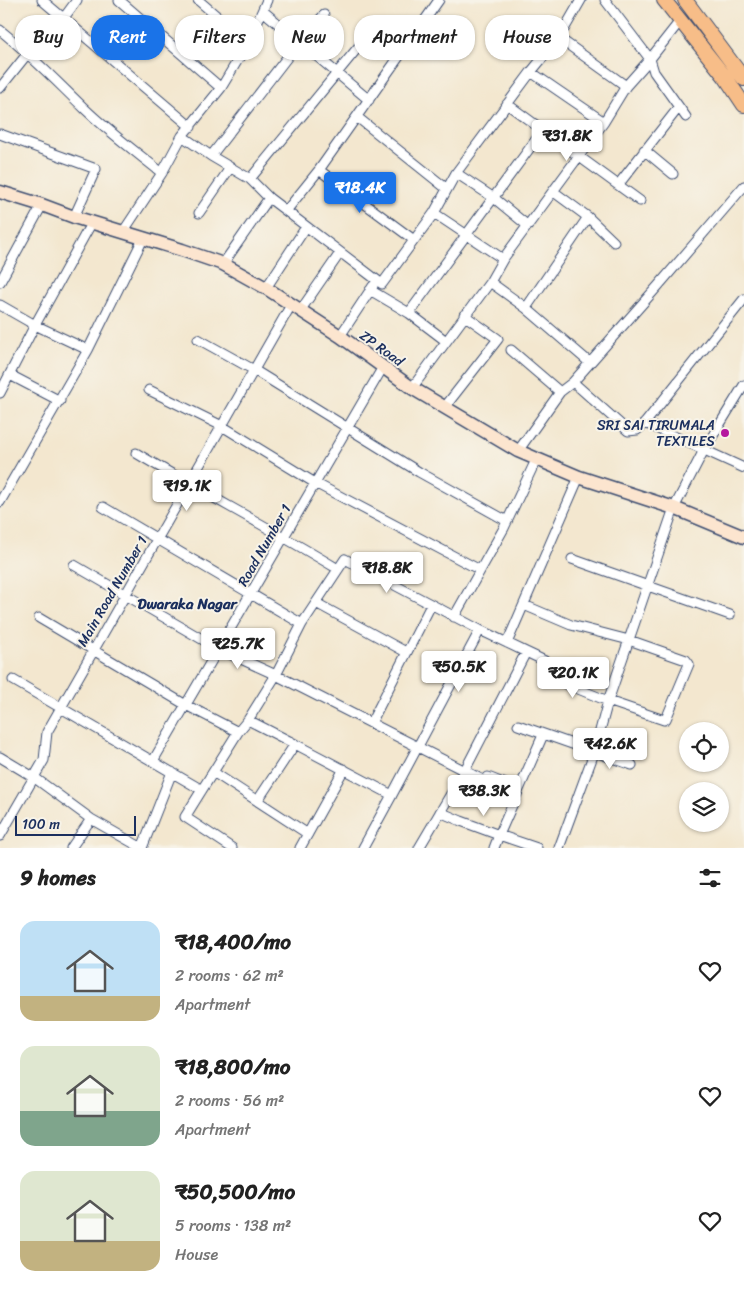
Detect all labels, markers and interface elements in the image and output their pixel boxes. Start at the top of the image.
chip: Buy [15,15,81,60]
chip: Rent [91,15,165,60]
chip: Filters [175,15,264,60]
chip: New [274,15,344,60]
chip: Apartment [354,15,475,60]
chip: House [485,15,569,60]
pin: ₹31.8K [526,120,608,162]
text: ₹31.8K [543,121,591,150]
pin: ₹18.4K [319,172,401,214]
text: ₹18.4K [335,173,385,202]
street label: ZP Road [354,324,411,374]
place label: SRI SAI TIRUMALA TEXTILES [597,413,715,454]
marker: SRI SAI TIRUMALA TEXTILES [719,427,731,439]
pin: ₹19.1K [146,470,228,512]
text: ₹19.1K [163,471,211,500]
street label: Road Number 1 [231,499,298,591]
street label: Main Road Number 1 [70,531,154,652]
pin: ₹18.8K [346,552,428,594]
text: ₹18.8K [362,553,412,582]
district label: Dwaraka Nagar [137,591,238,617]
pin: ₹25.7K [197,628,279,670]
text: ₹25.7K [212,629,264,658]
pin: ₹50.5K [418,650,500,693]
text: ₹50.5K [432,652,486,681]
pin: ₹20.1K [532,656,614,699]
text: ₹20.1K [548,658,598,687]
map controls [679,722,729,832]
button: locate [679,722,729,772]
pin: ₹42.6K [569,728,651,770]
text: ₹42.6K [584,729,636,758]
pin: ₹38.3K [443,774,525,817]
text: ₹38.3K [459,776,509,805]
button: layers [679,782,729,832]
text: 100 m [22,812,60,837]
scale bar [15,813,136,836]
text: 9 homes [20,859,96,897]
icon: filters [696,864,724,892]
text: ₹18,400/mo [175,923,291,961]
icon: home [60,941,120,1001]
icon: heart [696,957,724,985]
text: 2 rooms · 62 m² [175,961,284,990]
text: Apartment [175,990,251,1019]
text: ₹18,800/mo [175,1048,291,1086]
icon: home [60,1066,120,1126]
icon: heart [696,1082,724,1110]
text: 2 rooms · 56 m² [175,1086,284,1115]
text: Apartment [175,1115,251,1144]
text: ₹50,500/mo [175,1173,295,1211]
icon: home [60,1191,120,1251]
icon: heart [696,1207,724,1235]
text: 5 rooms · 138 m² [175,1211,291,1240]
text: House [175,1240,218,1269]

